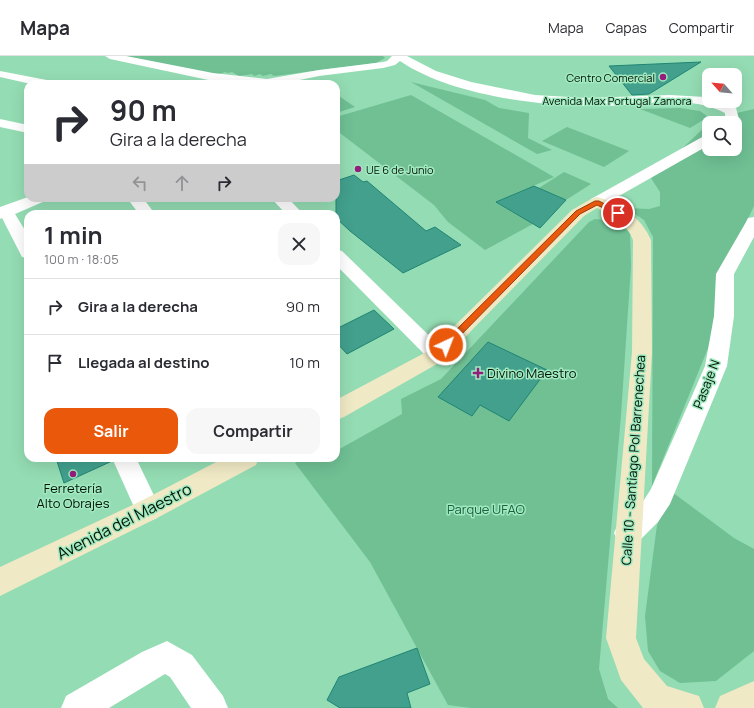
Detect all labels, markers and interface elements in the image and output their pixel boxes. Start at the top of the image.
text: Mapa [20,15,70,41]
text: Mapa [548,18,584,37]
text: Capas [606,18,647,37]
text: Compartir [669,18,734,37]
north arrow [702,68,742,108]
map controls [702,68,742,156]
place label: Centro Comercial [566,70,655,85]
marker: Centro Comercial [658,72,668,82]
text: 90 m [110,91,177,129]
street label: Avenida Max Portugal Zamora [542,93,692,108]
icon: right [44,96,96,148]
button: search [702,116,742,156]
text: Gira a la derecha [110,127,247,151]
place label: UE 6 de Junio [366,162,434,177]
marker: UE 6 de Junio [353,164,363,174]
icon: left [129,172,151,194]
icon: ahead [171,172,193,194]
icon: right [213,172,235,194]
pin [601,196,635,230]
icon: arrive [607,202,629,224]
text: 1 min [44,218,103,251]
button: close [278,223,320,265]
text: 100 m · 18:05 [44,250,119,268]
icon: right [44,296,66,318]
text: Gira a la derecha [78,296,198,317]
text: 90 m [286,296,320,317]
position arrow [425,324,467,366]
icon: arrive [44,352,66,374]
text: Llegada al destino [78,352,210,373]
text: 10 m [289,352,320,373]
street label: Calle 10 - Santiago Pol Barrenechea [617,354,649,566]
street label: Pasaje N [688,357,724,411]
place label: Divino Maestro [487,364,577,382]
marker: Divino Maestro [472,367,484,379]
button: Salir [44,408,178,454]
button: Compartir [186,408,320,454]
marker: Ferretería Alto Obrajes [68,469,78,479]
street label: Avenida del Maestro [53,477,195,565]
place label: Ferretería Alto Obrajes [37,479,110,512]
park label: Parque UFAO [447,500,526,518]

